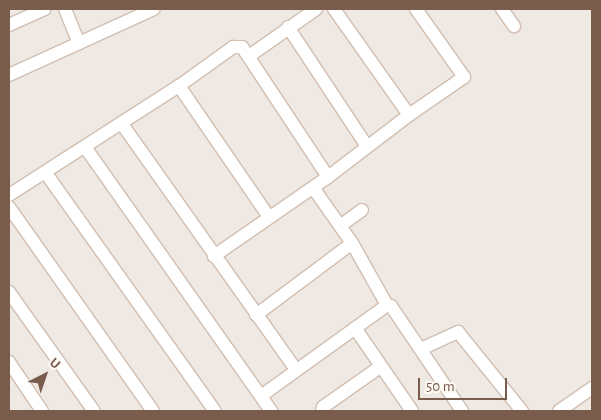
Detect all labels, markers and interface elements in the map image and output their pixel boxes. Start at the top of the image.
north arrow [20,350,70,400]
text: U [47,355,63,372]
scale bar [421,368,510,400]
text: 50 m [426,379,455,394]

